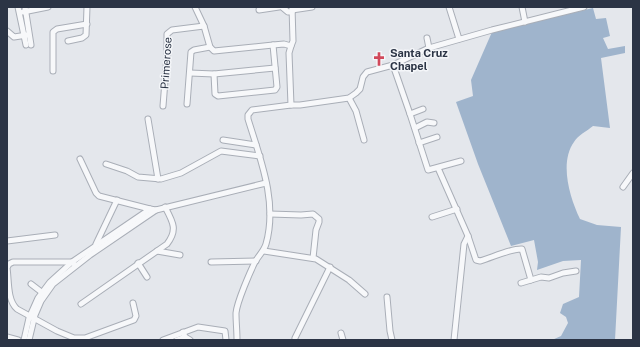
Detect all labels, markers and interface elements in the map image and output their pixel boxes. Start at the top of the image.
street label: Primerose [158,37,174,89]
place label: Santa Cruz Chapel [390,47,448,72]
church icon: Santa Cruz Chapel [371,51,387,67]

